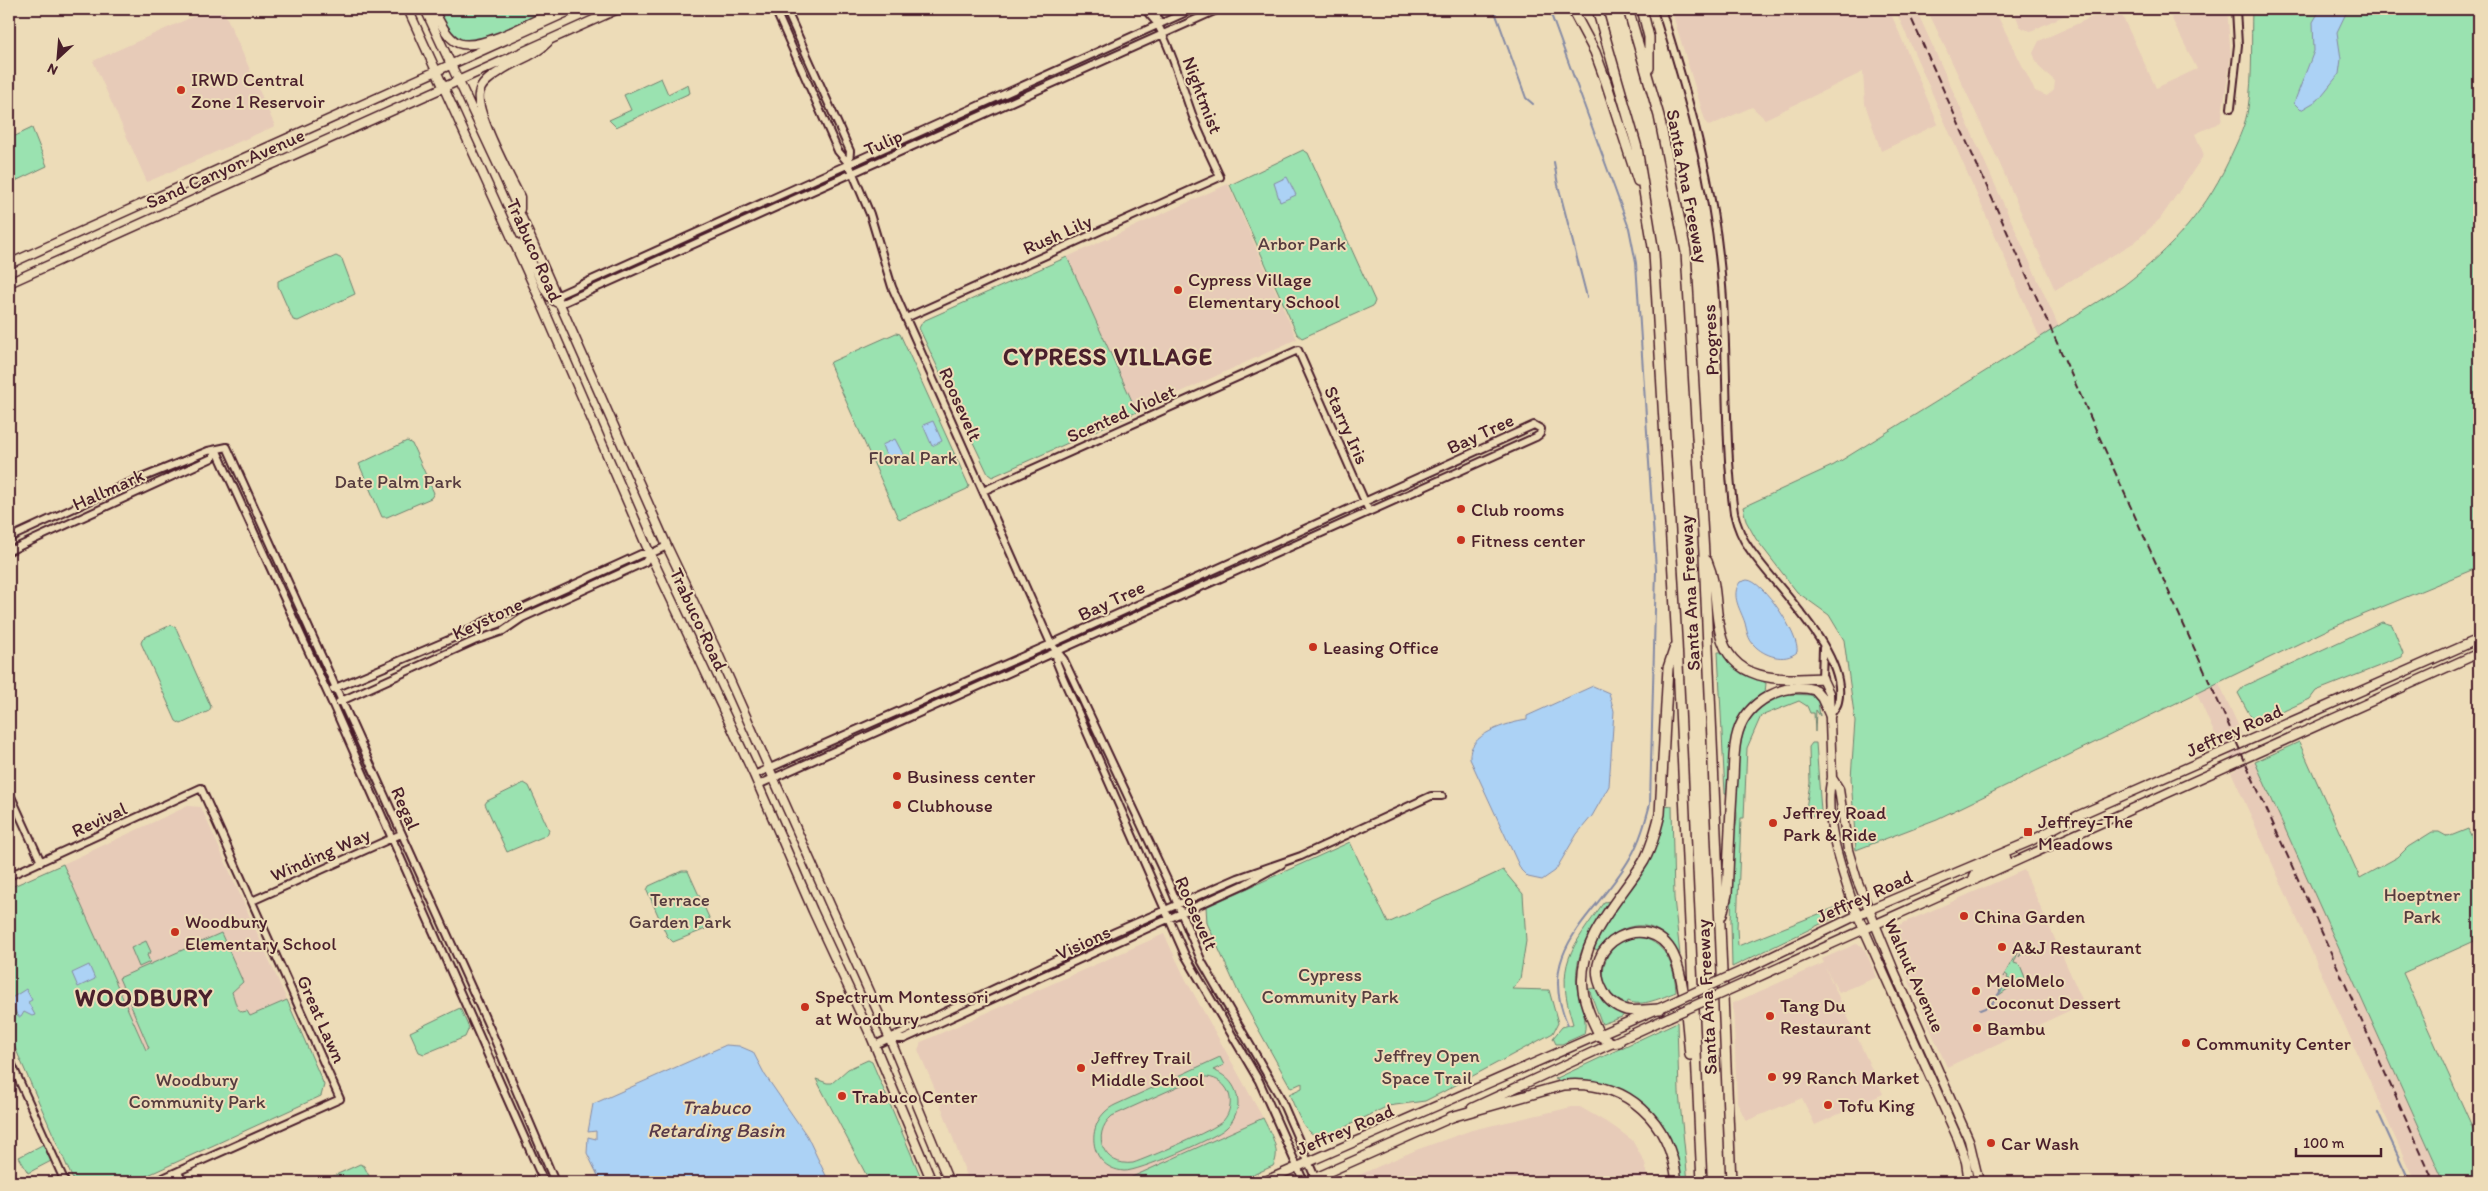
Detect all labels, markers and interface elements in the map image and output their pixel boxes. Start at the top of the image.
north arrow [32,32,82,82]
street label: Nightmist [1177,53,1228,137]
text: N [45,60,60,79]
place label: IRWD Central Zone 1 Reservoir [191,68,325,113]
marker: IRWD Central Zone 1 Reservoir [175,84,187,96]
street label: Santa Ana Freeway [1661,107,1714,265]
street label: Sand Canyon Avenue [142,123,308,214]
street label: Tulip [861,124,906,161]
street label: Trabuco Road [502,195,568,306]
street label: Rush Lily [1019,209,1095,260]
park label: Arbor Park [1258,232,1347,255]
place label: Cypress Village Elementary School [1188,268,1340,313]
marker: Cypress Village Elementary School [1172,284,1184,296]
street label: Progress [1697,304,1724,376]
district label: CYPRESS VILLAGE [1003,342,1213,371]
street label: Roosevelt [934,364,987,445]
street label: Scented Violet [1063,379,1179,448]
street label: Starry Iris [1319,382,1374,468]
street label: Bay Tree [1443,408,1517,459]
park label: Floral Park [869,446,958,469]
street label: Hallmark [69,463,148,515]
park label: Date Palm Park [334,470,462,493]
place label: Club rooms [1471,498,1565,521]
marker: Club rooms [1455,503,1467,515]
street label: Santa Ana Freeway [1674,514,1705,672]
place label: Fitness center [1471,529,1586,552]
marker: Fitness center [1455,534,1467,546]
street label: Trabuco Road [665,564,733,675]
street label: Bay Tree [1074,575,1148,626]
street label: Keystone [448,592,526,645]
place label: Leasing Office [1323,636,1439,659]
marker: Leasing Office [1307,641,1319,653]
street label: Jeffrey Road [2182,699,2287,762]
place label: Business center [907,765,1036,788]
marker: Business center [891,770,903,782]
street label: Regal [386,783,425,834]
place label: Clubhouse [907,794,993,817]
street label: Revival [68,796,131,842]
marker: Clubhouse [891,799,903,811]
place label: Jeffrey Road Park & Ride [1783,801,1887,846]
place label: Jeffrey-The Meadows [2038,810,2133,855]
marker: Jeffrey Road Park & Ride [1767,817,1779,829]
street label: Winding Way [267,822,374,887]
marker: Jeffrey-The Meadows [2022,826,2034,838]
street label: Jeffrey Road [1812,865,1917,928]
street label: Roosevelt [1170,873,1223,954]
park label: Hoeptner Park [2384,883,2461,928]
park label: Terrace Garden Park [629,888,732,933]
place label: China Garden [1974,905,2085,928]
place label: Woodbury Elementary School [185,910,337,955]
marker: China Garden [1958,910,1970,922]
street label: Walnut Avenue [1879,915,1950,1036]
street label: Santa Ana Freeway [1691,918,1722,1076]
street label: Visions [1052,920,1114,965]
marker: Woodbury Elementary School [169,926,181,938]
place label: A&J Restaurant [2012,936,2142,959]
marker: A&J Restaurant [1996,941,2008,953]
park label: Cypress Community Park [1261,963,1399,1008]
place label: MeloMelo Coconut Dessert [1986,969,2121,1014]
street label: Great Lawn [292,972,351,1067]
district label: WOODBURY [75,983,213,1012]
place label: Spectrum Montessori at Woodbury [815,985,989,1030]
marker: MeloMelo Coconut Dessert [1970,985,1982,997]
place label: Tang Du Restaurant [1780,994,1871,1039]
marker: Spectrum Montessori at Woodbury [799,1001,811,1013]
marker: Tang Du Restaurant [1764,1010,1776,1022]
place label: Bambu [1987,1017,2045,1040]
marker: Bambu [1971,1022,1983,1034]
place label: Community Center [2196,1032,2352,1055]
marker: Community Center [2180,1037,2192,1049]
park label: Jeffrey Open Space Trail [1374,1044,1480,1089]
place label: Jeffrey Trail Middle School [1091,1046,1205,1091]
marker: Jeffrey Trail Middle School [1075,1062,1087,1074]
place label: 99 Ranch Market [1782,1066,1920,1089]
park label: Woodbury Community Park [128,1068,266,1113]
marker: 99 Ranch Market [1766,1071,1778,1083]
place label: Trabuco Center [852,1085,978,1108]
marker: Trabuco Center [836,1090,848,1102]
place label: Tofu King [1838,1094,1915,1117]
water label: Trabuco Retarding Basin [647,1095,785,1142]
street label: Jeffrey Road [1293,1098,1398,1160]
marker: Tofu King [1822,1099,1834,1111]
scale bar [2296,1126,2380,1158]
place label: Car Wash [2001,1132,2079,1155]
text: 100 m [2303,1134,2345,1152]
marker: Car Wash [1985,1137,1997,1149]

